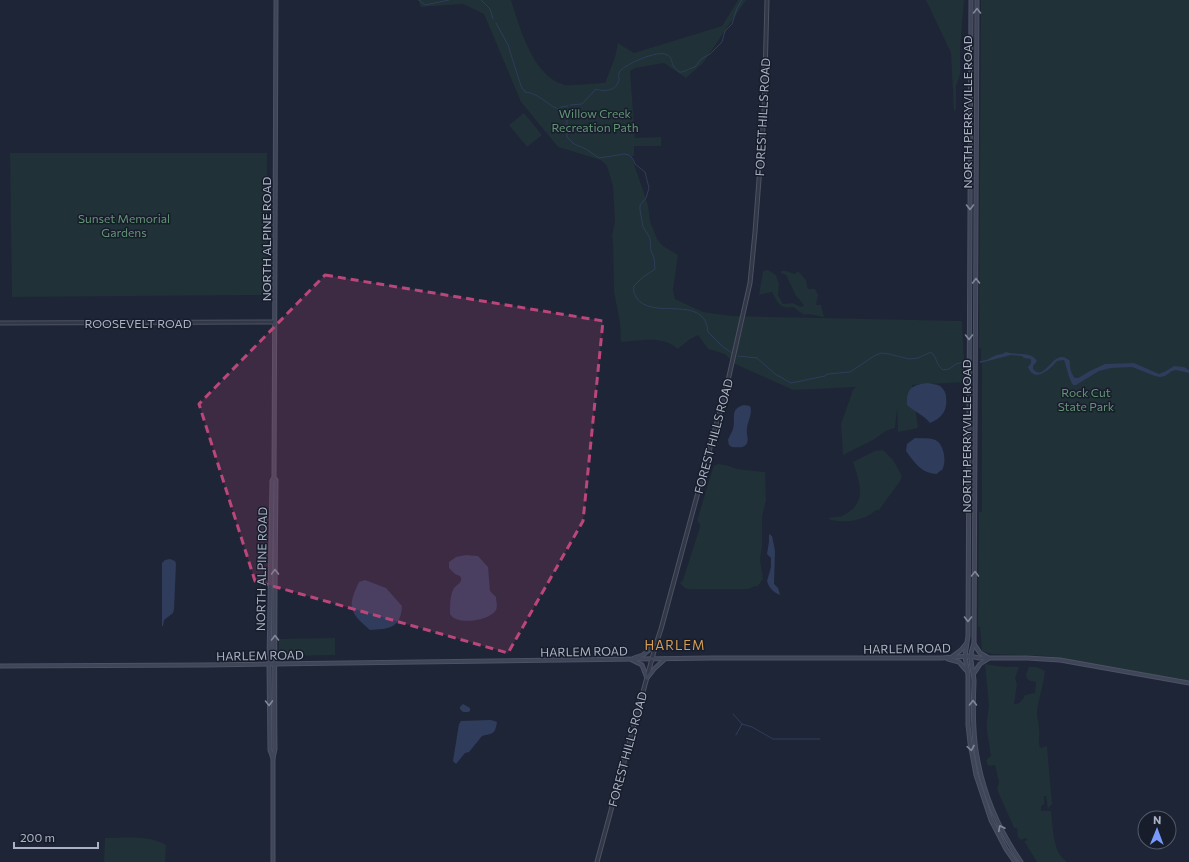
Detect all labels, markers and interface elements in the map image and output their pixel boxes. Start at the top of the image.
one-way arrow [973,8,981,14]
street label: NORTH PERRYVILLE ROAD [960,35,974,189]
street label: FOREST HILLS ROAD [752,57,772,177]
park label: Willow Creek Recreation Path [551,106,639,134]
street label: NORTH ALPINE ROAD [259,177,273,301]
one-way arrow [966,204,974,210]
park label: Sunset Memorial Gardens [78,211,170,239]
one-way arrow [972,278,980,284]
street label: ROOSEVELT ROAD [84,316,192,330]
one-way arrow [965,334,973,340]
street label: NORTH PERRYVILLE ROAD [959,359,973,513]
street label: FOREST HILLS ROAD [691,377,735,495]
park label: Rock Cut State Park [1058,385,1115,413]
street label: NORTH ALPINE ROAD [253,506,269,631]
one-way arrow [271,569,279,575]
one-way arrow [970,571,979,577]
one-way arrow [964,616,972,622]
one-way arrow [271,635,279,641]
district label: HARLEM [644,637,706,653]
street label: HARLEM ROAD [863,640,951,656]
street label: HARLEM ROAD [540,643,628,659]
street label: HARLEM ROAD [216,647,304,663]
street label: FOREST HILLS ROAD [605,690,649,808]
one-way arrow [264,700,273,706]
one-way arrow [969,700,977,706]
one-way arrow [966,745,975,751]
north arrow [1137,810,1177,850]
text: N [1153,813,1161,826]
scale bar [14,824,98,850]
one-way arrow [998,825,1006,833]
text: 200 m [20,830,55,844]

